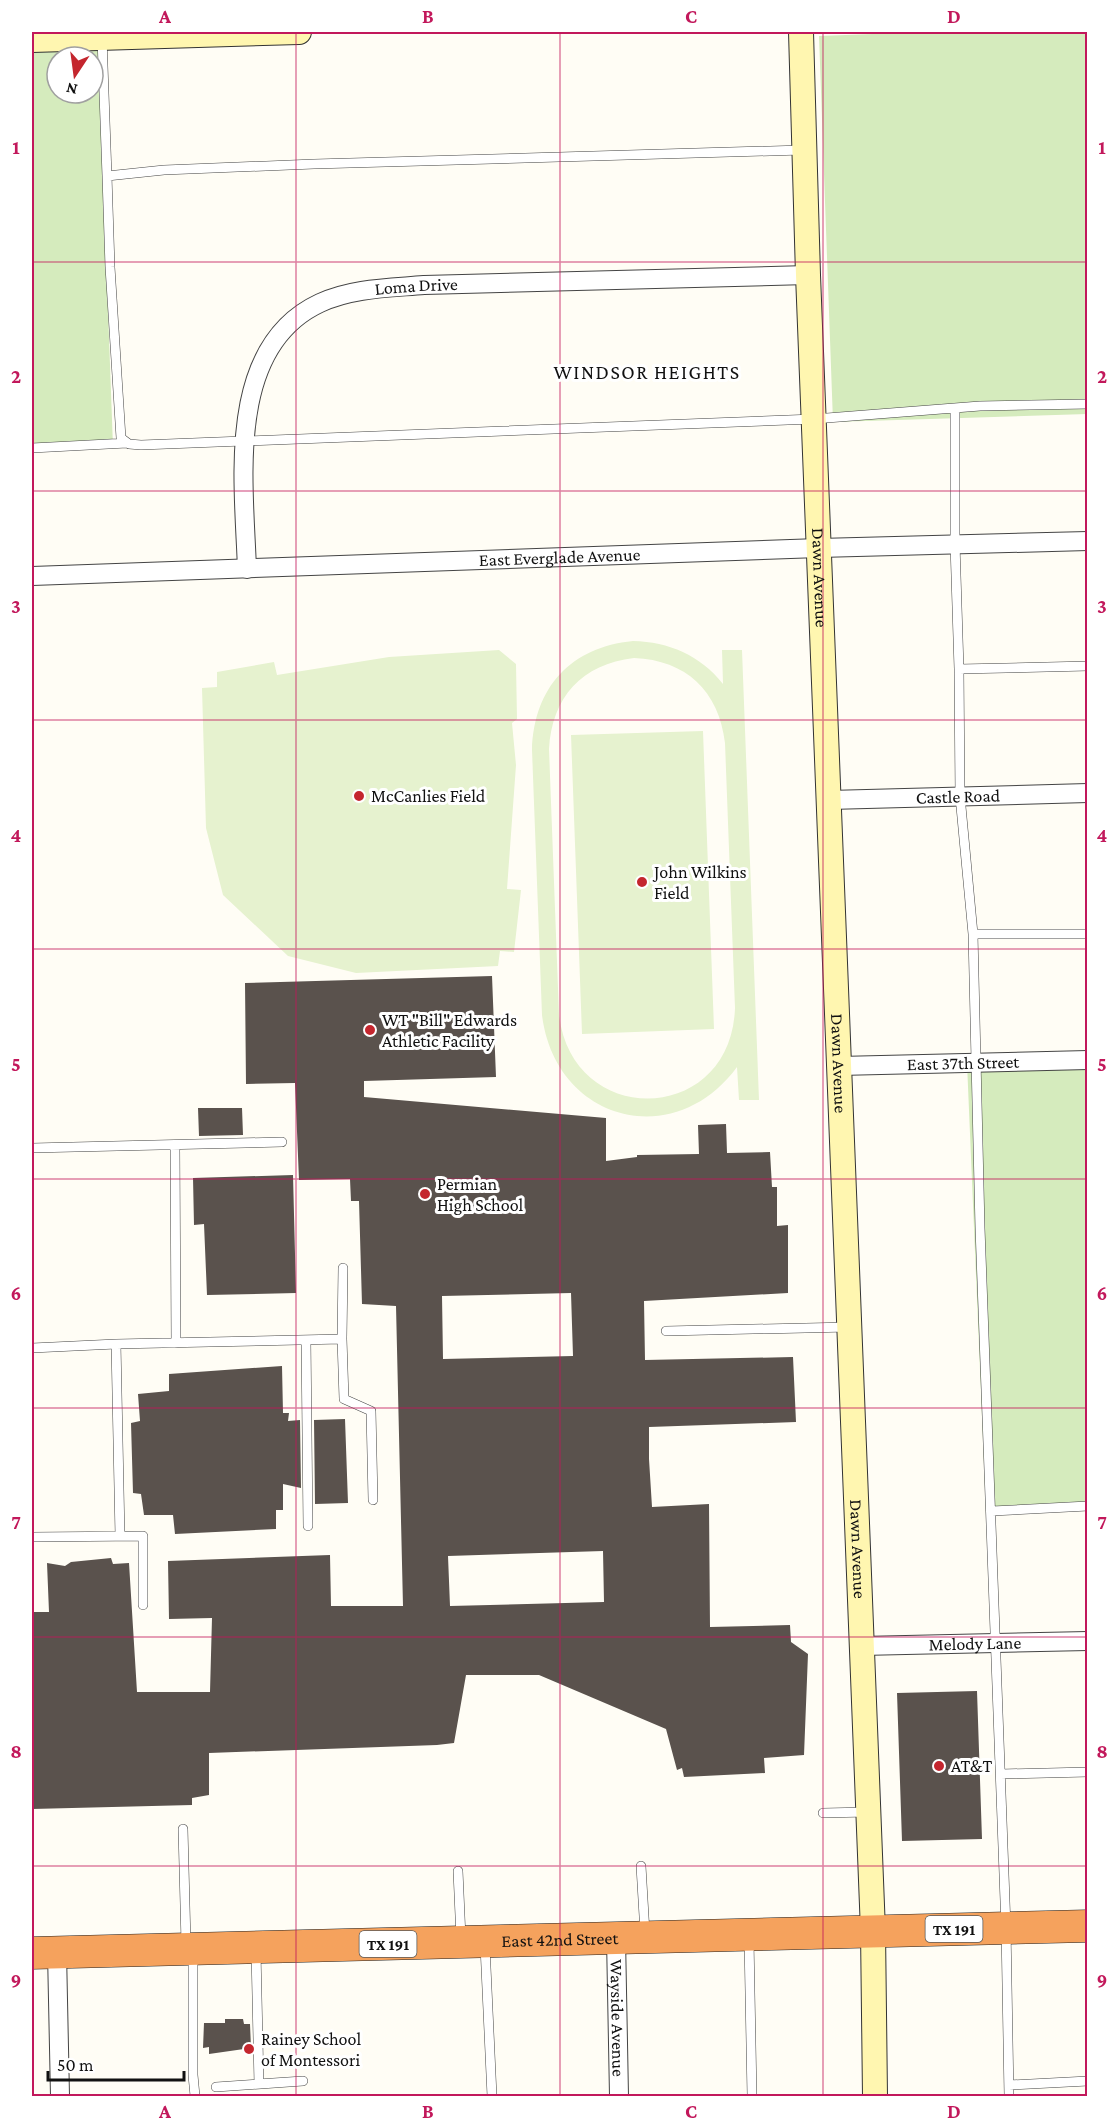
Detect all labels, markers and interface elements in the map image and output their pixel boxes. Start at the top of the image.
text: A [158,5,172,27]
text: B [422,5,434,27]
text: C [685,5,697,27]
text: D [947,5,961,27]
north arrow [45,45,105,105]
text: N [64,80,79,99]
text: 1 [12,136,20,158]
text: 1 [1098,136,1106,158]
street label: Loma Drive [374,274,458,299]
district label: WINDSOR HEIGHTS [553,361,741,383]
text: 2 [11,365,21,387]
text: 2 [1097,365,1107,387]
street label: Dawn Avenue [808,527,832,628]
street label: East Everglade Avenue [479,544,641,570]
text: 3 [11,595,21,617]
text: 3 [1097,595,1107,617]
street label: Castle Road [915,785,1001,808]
place label: McCanlies Field [371,786,486,806]
marker: McCanlies Field [352,789,366,803]
text: 4 [11,824,22,846]
text: 4 [1097,824,1108,846]
place label: John Wilkins Field [652,862,747,903]
marker: John Wilkins Field [635,875,649,889]
place label: WT "Bill" Edwards Athletic Facility [382,1010,517,1051]
street label: Dawn Avenue [827,1013,851,1114]
marker: WT "Bill" Edwards Athletic Facility [363,1023,377,1037]
street label: East 37th Street [907,1052,1020,1074]
text: 5 [11,1053,21,1075]
text: 5 [1097,1053,1107,1075]
place label: Permian High School [437,1174,524,1215]
marker: Permian High School [418,1187,432,1201]
text: 6 [11,1282,21,1304]
text: 6 [1097,1282,1107,1304]
street label: Dawn Avenue [846,1499,870,1599]
text: 7 [11,1511,21,1533]
text: 7 [1097,1511,1107,1533]
street label: Melody Lane [928,1632,1022,1655]
text: 8 [10,1740,22,1762]
text: 8 [1096,1740,1108,1762]
place label: AT&T [951,1756,992,1776]
marker: AT&T [932,1759,946,1773]
road number: TX 191 [926,1916,982,1942]
street label: East 42nd Street [501,1928,620,1951]
road number: TX 191 [360,1931,416,1957]
street label: Wayside Avenue [606,1959,629,2077]
text: 9 [11,1969,21,1991]
text: 9 [1097,1969,1107,1991]
place label: Rainey School of Montessori [261,2029,361,2070]
marker: Rainey School of Montessori [242,2042,256,2056]
scale bar [48,2044,184,2082]
text: 50 m [57,2055,94,2075]
text: A [158,2100,172,2122]
text: B [422,2100,434,2122]
text: C [685,2100,697,2122]
text: D [947,2100,961,2122]

